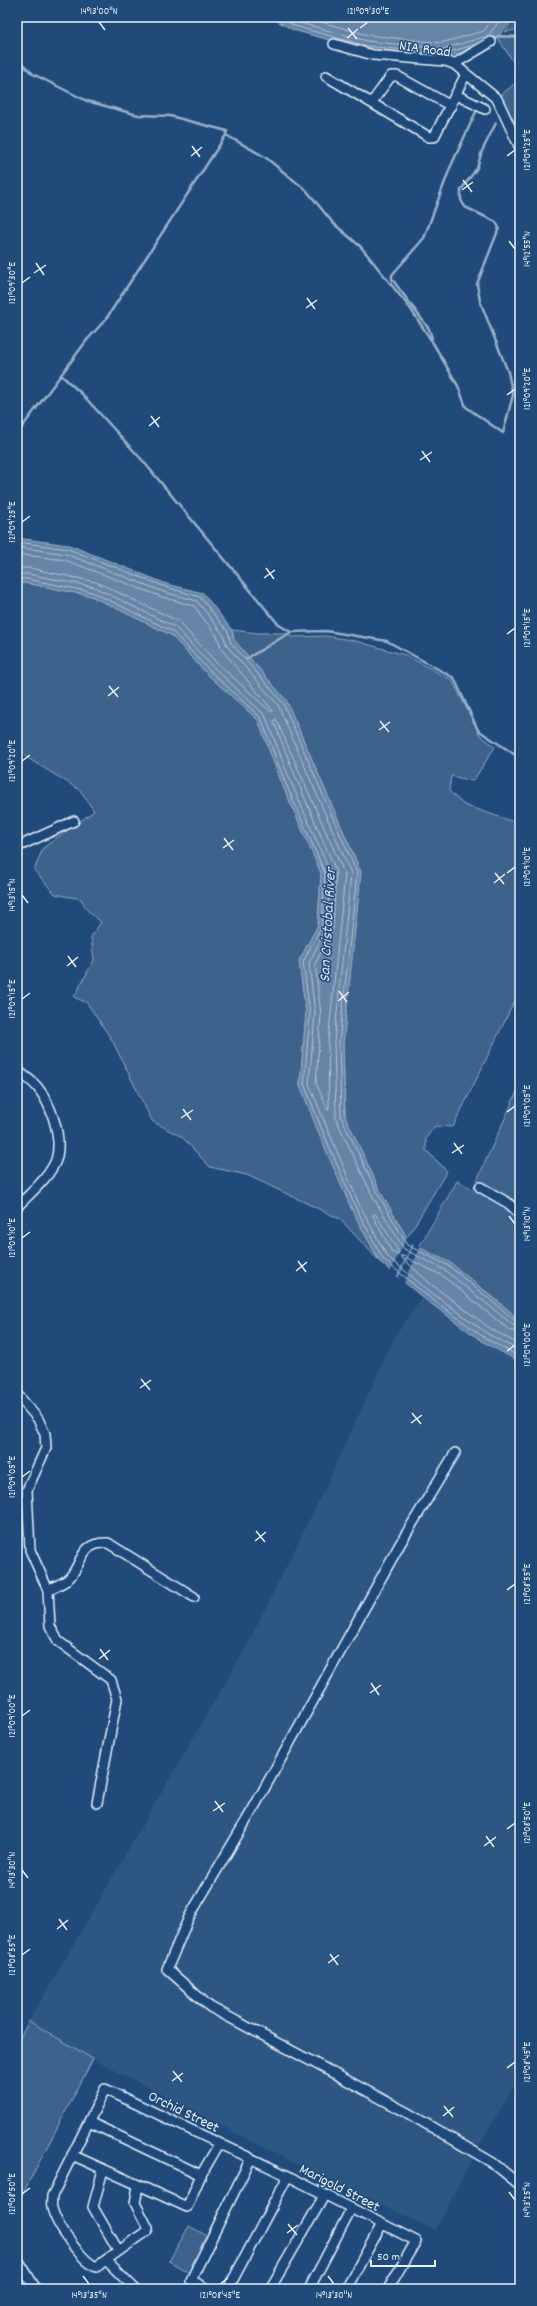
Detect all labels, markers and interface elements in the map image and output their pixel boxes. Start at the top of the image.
text: 14°13'00"N [80,5,118,19]
text: 121°09'30"E [347,5,389,19]
street label: NIA Road [398,35,452,64]
text: 121°09'25"E [521,129,535,171]
text: 14°12'55"N [521,231,535,267]
text: 121°09'30"E [6,262,20,304]
text: 121°09'20"E [521,368,535,410]
text: 121°09'25"E [6,501,20,543]
text: 121°09'15"E [521,608,535,647]
text: 121°09'20"E [6,740,20,782]
text: 121°09'10"E [521,847,535,887]
water label: San Cristobal River [314,865,343,983]
text: 14°13'15"N [6,878,20,912]
text: 121°09'15"E [6,979,20,1018]
text: 121°09'05"E [521,1084,535,1127]
text: 14°13'10"N [521,1207,535,1241]
text: 121°09'10"E [6,1218,20,1258]
text: 121°09'00"E [521,1323,535,1366]
text: 121°09'05"E [6,1455,20,1498]
text: 121°08'55"E [521,1563,535,1604]
text: 121°09'00"E [6,1694,20,1737]
text: 121°08'50"E [521,1802,535,1844]
text: 14°13'30"N [6,1852,20,1888]
text: 121°08'55"E [6,1934,20,1975]
text: 121°08'45"E [521,2041,535,2082]
street label: Orchid Street [144,2086,223,2140]
street label: Marigold Street [295,2159,384,2219]
text: 121°08'50"E [6,2173,20,2215]
text: 14°13'25"N [521,2182,535,2218]
scale bar [371,2242,435,2268]
text: 50 m [377,2249,400,2266]
text: 14°13'35"N [71,2289,107,2303]
text: 121°08'45"E [200,2289,241,2303]
text: 14°13'30"N [316,2289,352,2303]

